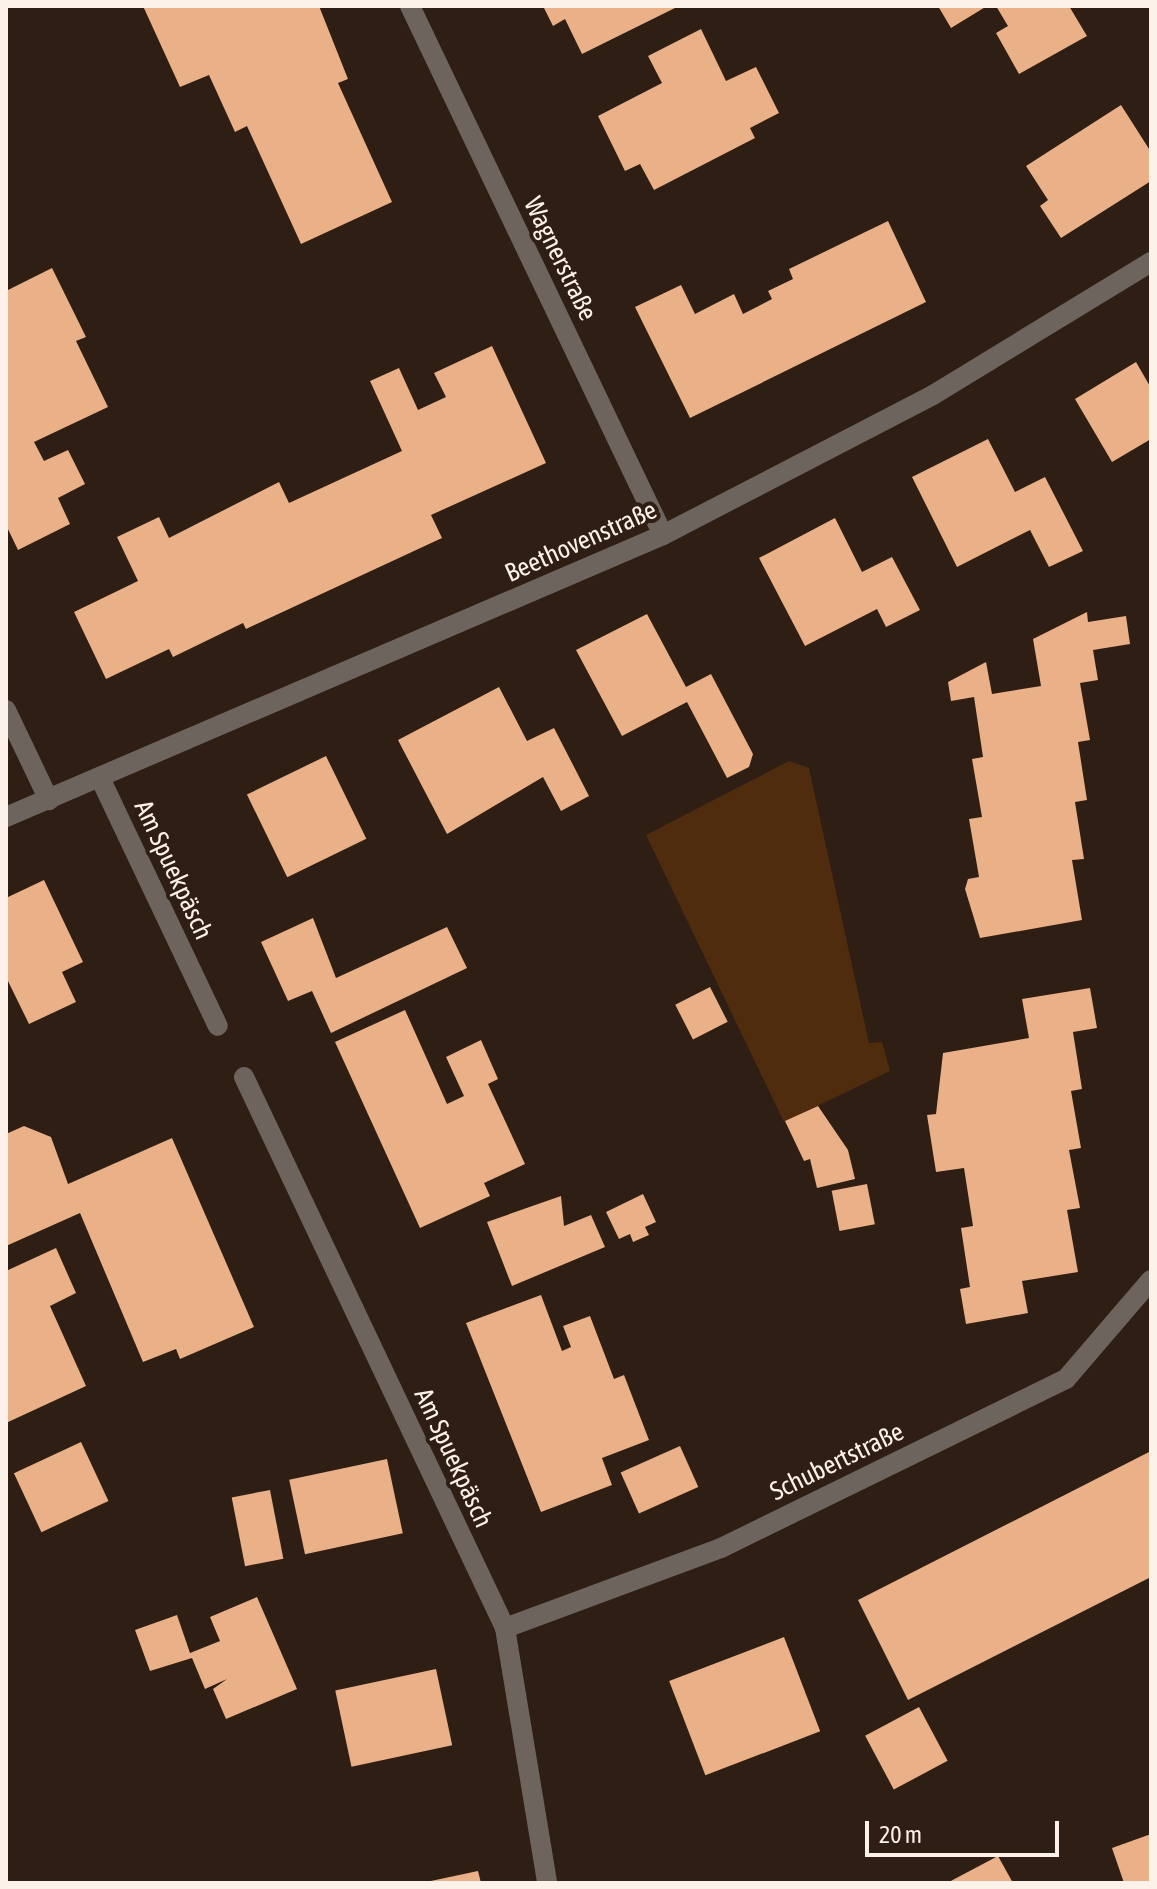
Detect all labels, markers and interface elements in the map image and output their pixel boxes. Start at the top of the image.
street label: Wagnerstraße [517,192,603,326]
street label: Beethovenstraße [500,495,662,589]
street label: Am Spuekpäsch [127,795,219,945]
street label: Am Spuekpäsch [407,1383,499,1533]
street label: Schubertstraße [765,1416,909,1508]
scale bar [869,1805,1063,1855]
text: 20 m [879,1821,922,1848]

